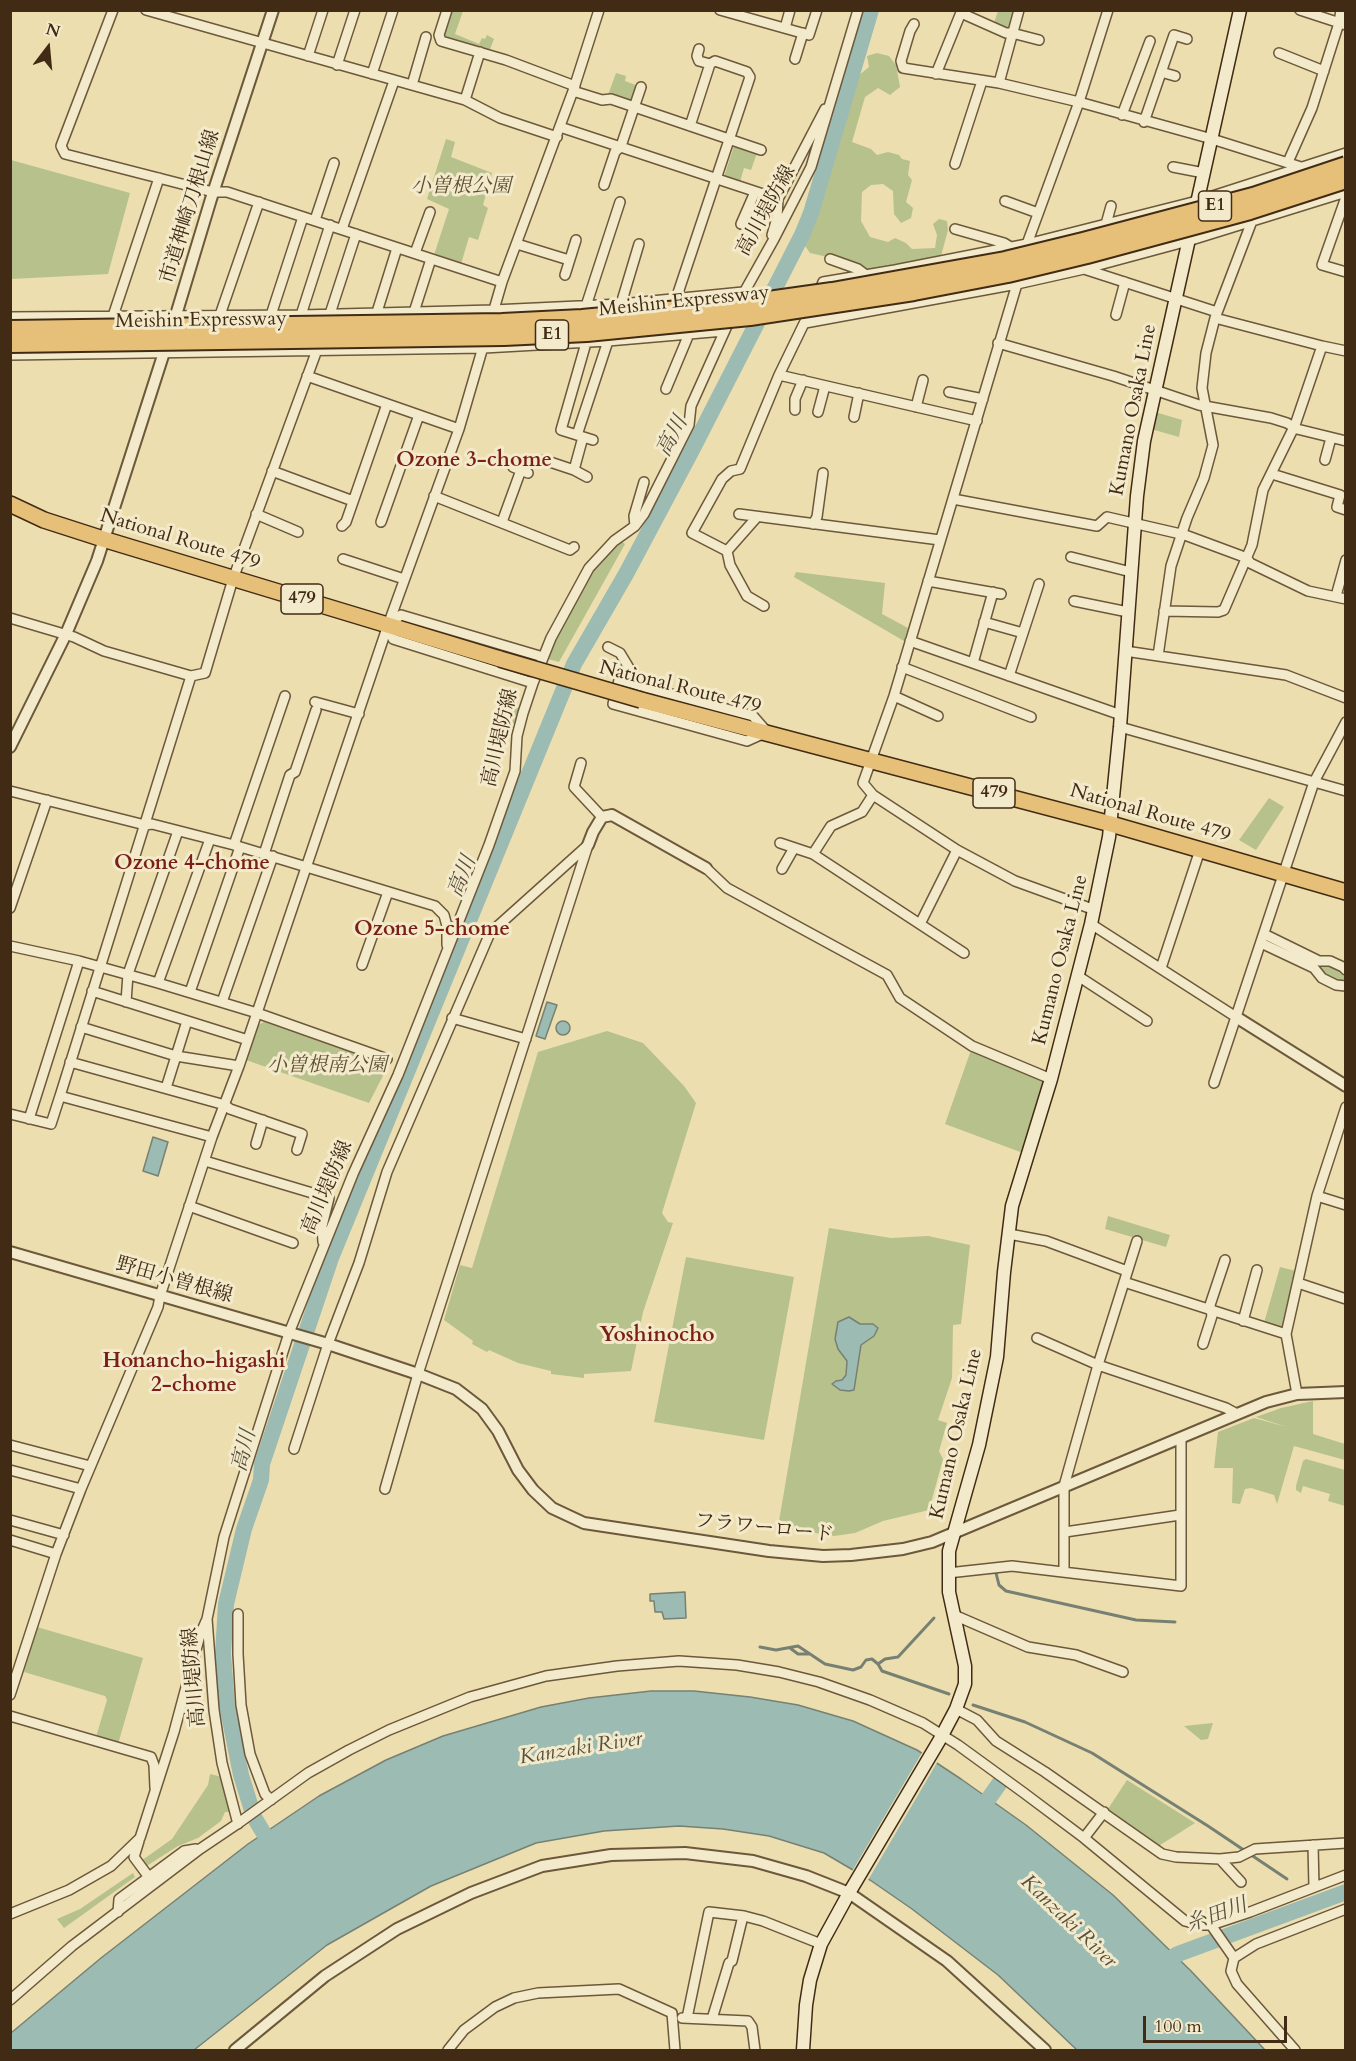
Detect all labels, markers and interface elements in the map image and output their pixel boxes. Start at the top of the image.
north arrow [18,18,78,78]
text: N [43,18,63,43]
street label: 市道神崎刀根山線 [156,127,226,287]
street label: 高川堤防線 [732,161,802,261]
park label: 小曽根公園 [411,175,511,199]
road number: E1 [1198,191,1232,221]
street label: Meishin Expressway [597,281,771,323]
street label: Meishin Expressway [115,308,287,334]
road number: E1 [536,320,568,350]
street label: Kumano Osaka Line [1106,322,1162,498]
water label: 高川 [652,413,694,461]
district label: Ozone 3-chome [396,448,552,474]
street label: National Route 479 [97,504,263,576]
road number: 479 [281,584,323,614]
street label: National Route 479 [597,656,763,720]
street label: 高川堤防線 [478,687,524,789]
road number: 479 [973,778,1015,808]
street label: National Route 479 [1067,780,1233,848]
district label: Ozone 4-chome [114,851,270,877]
water label: 高川 [443,853,483,901]
street label: Kumano Osaka Line [1028,872,1094,1048]
district label: Ozone 5-chome [354,917,510,943]
park label: 小曽根南公園 [267,1054,387,1078]
street label: 高川堤防線 [297,1137,359,1239]
street label: 野田小曽根線 [113,1253,235,1309]
district label: Yoshinocho [599,1323,715,1349]
street label: Kumano Osaka Line [926,1346,988,1522]
district label: Honancho-higashi 2-chome [103,1349,285,1399]
water label: 高川 [228,1428,262,1474]
street label: フラワーロード [693,1510,835,1548]
street label: 高川堤防線 [179,1626,211,1728]
water label: Kanzaki River [518,1727,644,1771]
water label: Kanzaki River [1015,1870,1121,1974]
water label: 糸田川 [1183,1893,1251,1939]
scale bar [1146,2004,1290,2042]
text: 100 m [1154,2014,1202,2039]

